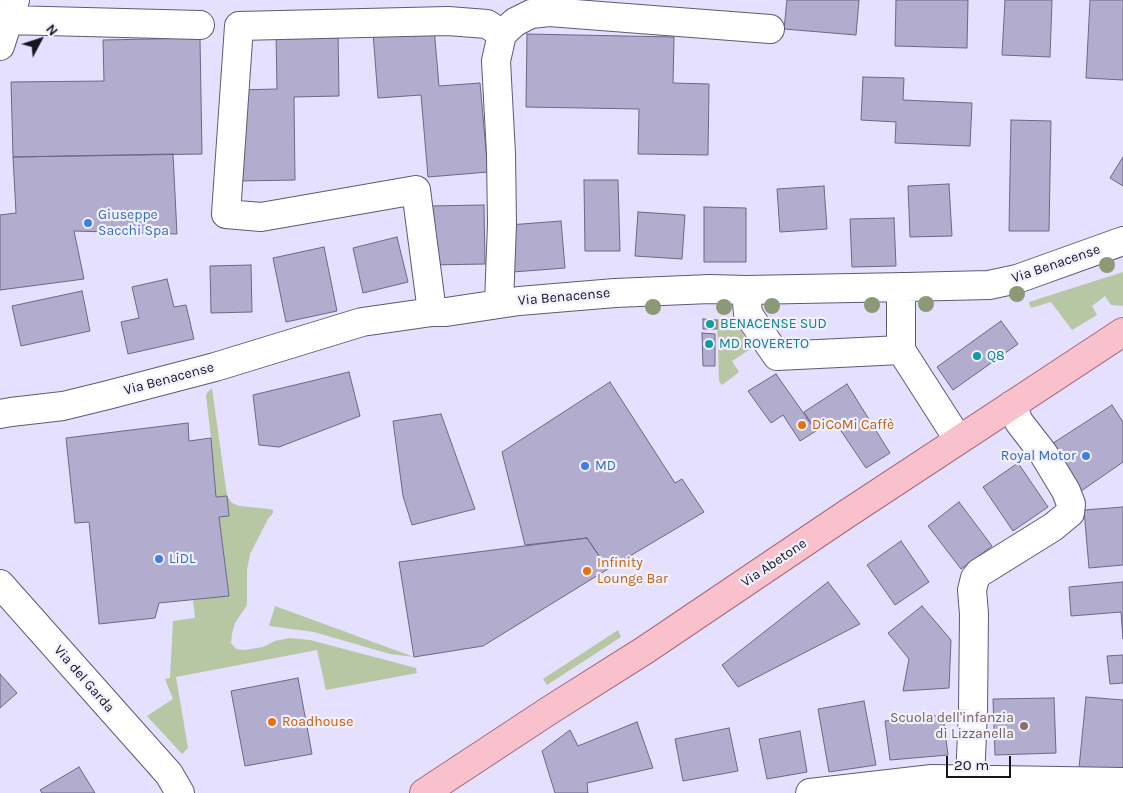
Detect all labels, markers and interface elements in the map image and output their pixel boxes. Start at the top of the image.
north arrow [15,15,65,65]
text: N [42,21,62,39]
place label: Giuseppe Sacchi Spa [98,207,169,240]
marker: Giuseppe Sacchi Spa [82,217,94,229]
street label: Via Benacense [1010,241,1102,287]
street label: Via Benacense [517,285,611,309]
place label: BENACENSE SUD [720,316,827,332]
marker: BENACENSE SUD [704,318,716,330]
place label: MD ROVERETO [719,336,809,352]
marker: MD ROVERETO [703,338,715,350]
place label: Q8 [987,348,1005,364]
marker: Q8 [971,350,983,362]
street label: Via Benacense [122,359,216,399]
place label: DiCoMi Caffè [812,417,894,433]
marker: DiCoMi Caffè [796,419,808,431]
place label: Royal Motor [1001,448,1076,464]
marker: Royal Motor [1080,450,1092,462]
place label: MD [595,458,616,474]
marker: MD [579,460,591,472]
street label: Via Abetone [738,535,810,591]
place label: LiDL [169,551,196,567]
marker: LiDL [153,553,165,565]
place label: Infinity Lounge Bar [597,555,668,588]
marker: Infinity Lounge Bar [581,565,593,577]
street label: Via del Garda [50,642,118,716]
place label: Scuola dell'infanzia di Lizzanella [890,710,1014,742]
place label: Roadhouse [282,714,353,730]
marker: Roadhouse [266,716,278,728]
marker: Scuola dell'infanzia di Lizzanella [1018,720,1030,732]
scale bar [948,746,1013,778]
text: 20 m [954,756,989,774]

